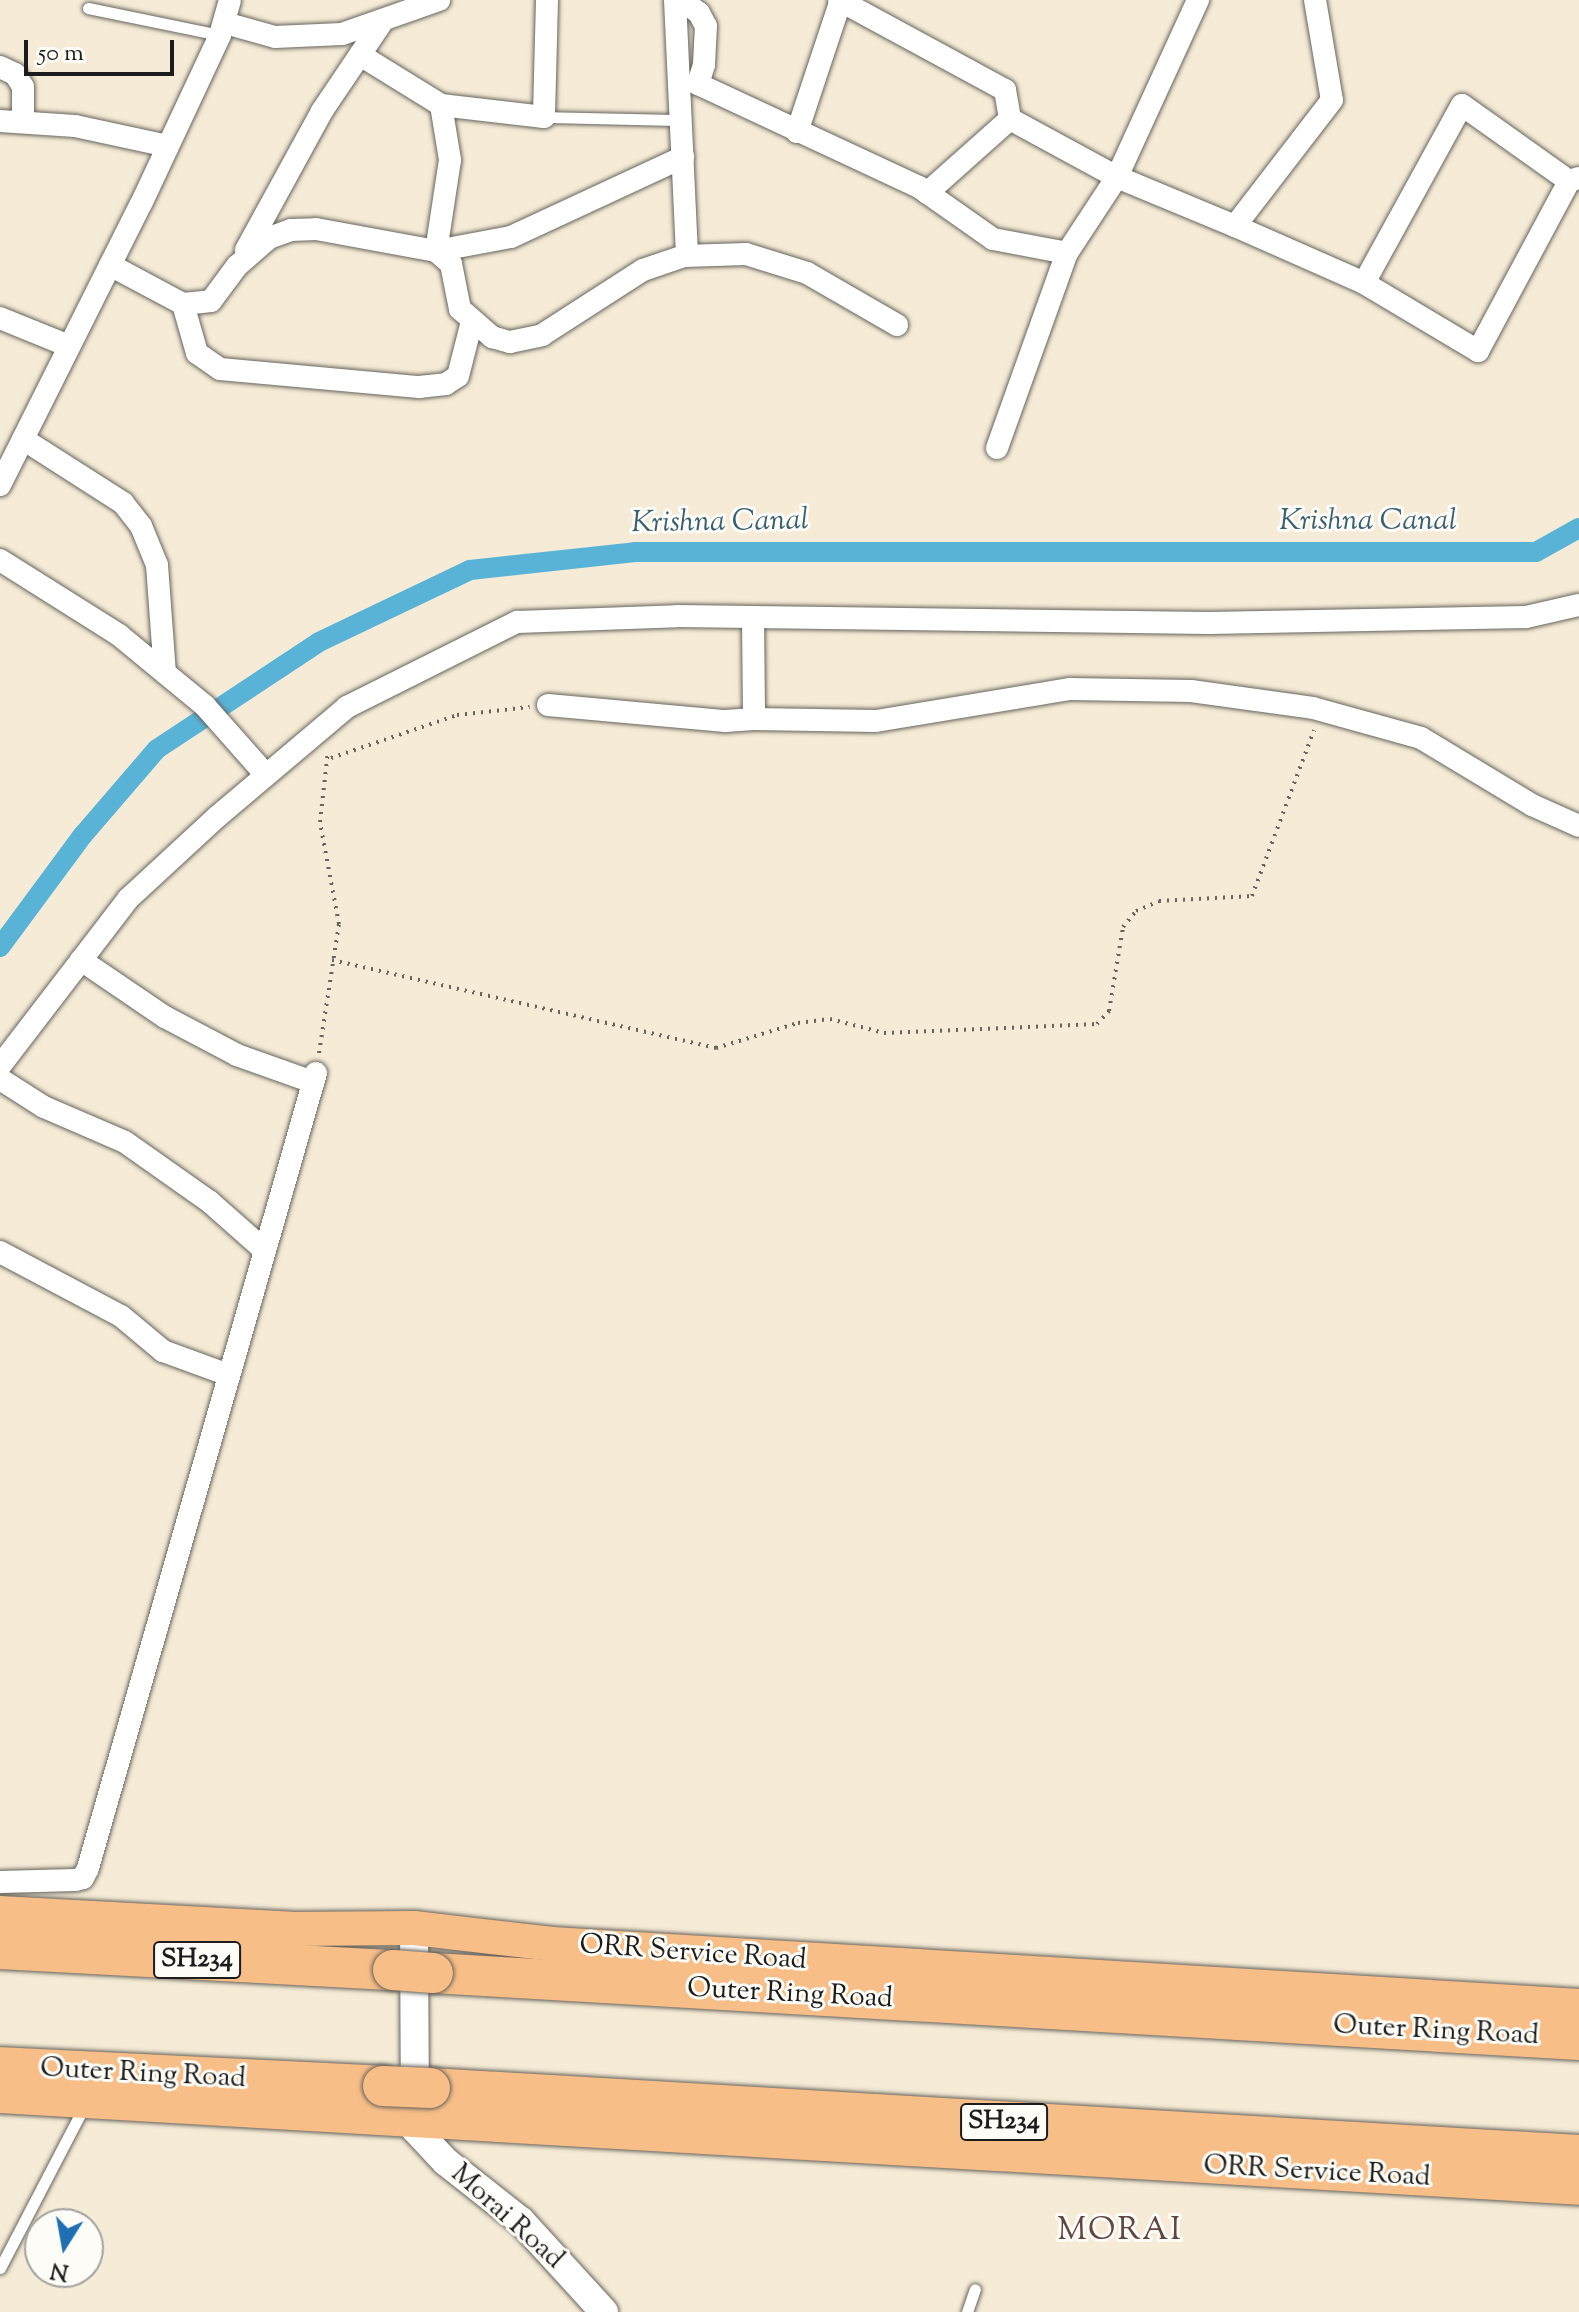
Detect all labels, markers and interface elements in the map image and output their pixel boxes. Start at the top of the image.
scale bar [28,24,178,74]
text: 50 m [38,37,84,71]
water label: Krishna Canal [631,503,809,543]
water label: Krishna Canal [1279,504,1457,540]
street label: ORR Service Road [578,1928,808,1978]
road number: SH234 [153,1938,241,1982]
street label: Outer Ring Road [686,1972,894,2016]
street label: Outer Ring Road [1332,2009,1540,2053]
street label: Outer Ring Road [39,2052,247,2096]
road number: SH234 [960,2100,1048,2144]
street label: ORR Service Road [1203,2149,1431,2195]
street label: Morai Road [443,2157,571,2277]
north arrow [24,2208,104,2288]
district label: MORAI [1057,2212,1183,2250]
text: N [48,2252,71,2287]

